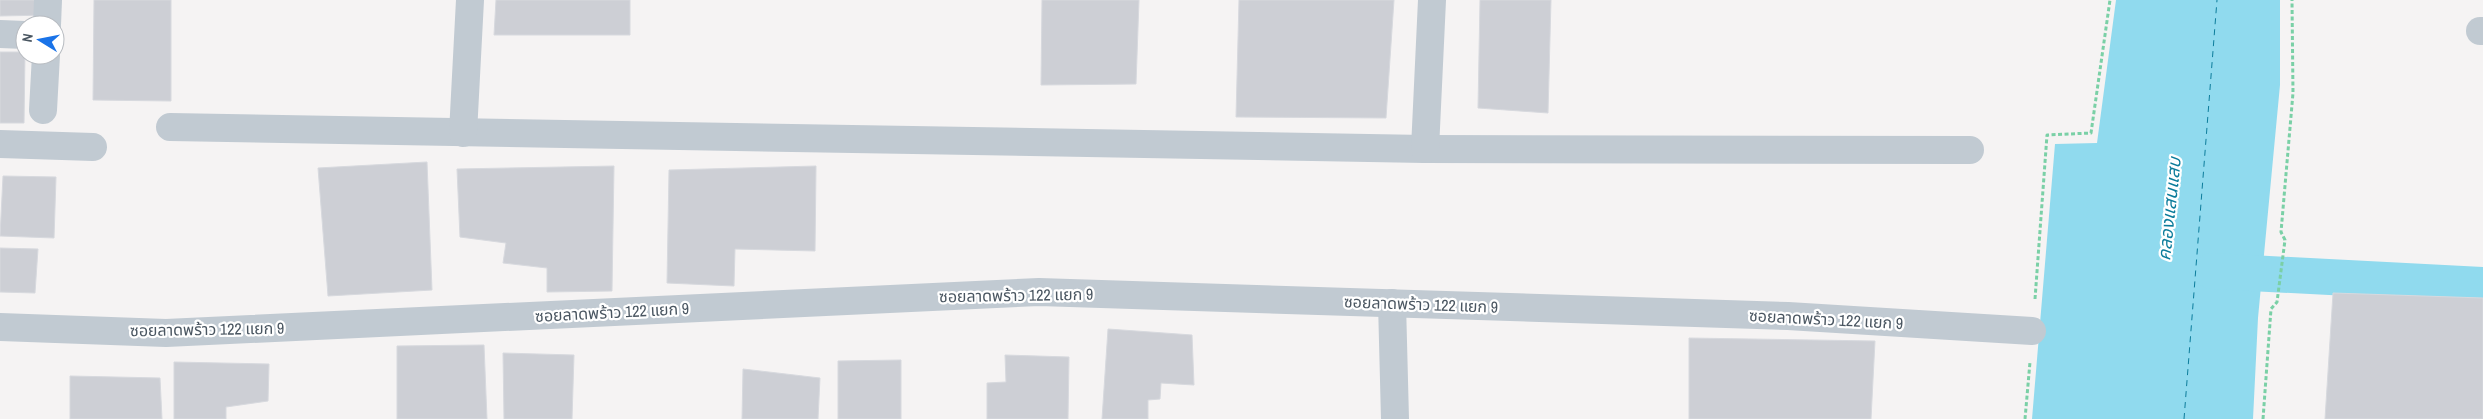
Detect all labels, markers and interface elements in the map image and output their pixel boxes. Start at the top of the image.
north arrow [15,15,65,65]
text: N [18,32,37,43]
water label: คลองแสนแสบ [2151,155,2187,262]
street label: ซอยลาดพร้าว 122 แยก 9 [939,283,1093,307]
street label: ซอยลาดพร้าว 122 แยก 9 [1344,290,1498,318]
street label: ซอยลาดพร้าว 122 แยก 9 [534,297,690,327]
street label: ซอยลาดพร้าว 122 แยก 9 [1748,304,1904,334]
street label: ซอยลาดพร้าว 122 แยก 9 [130,317,284,341]

